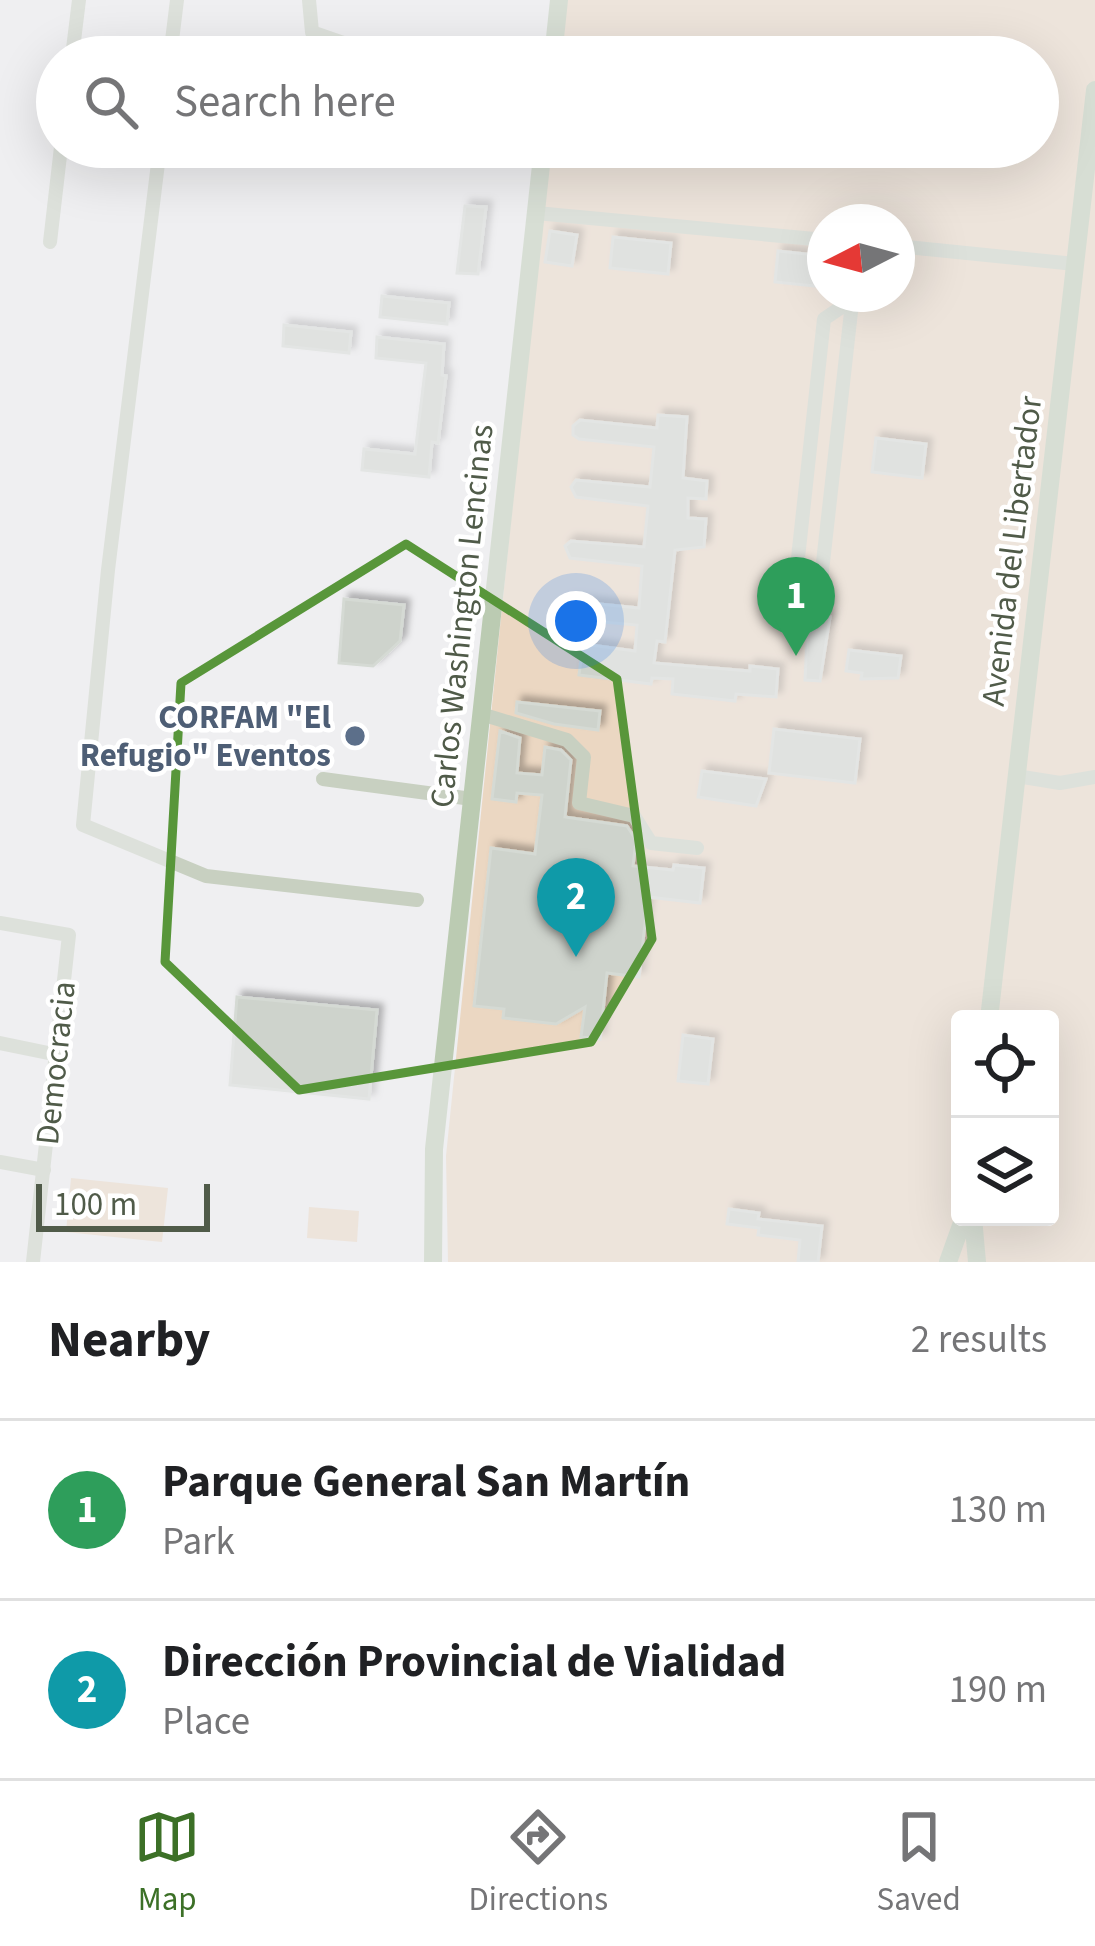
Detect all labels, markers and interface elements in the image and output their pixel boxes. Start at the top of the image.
search box [36,36,1059,168]
icon: search [78,69,144,135]
text: Search here [174,70,396,134]
north arrow [807,204,915,312]
street label: Avenida del Libertador [970,393,1054,709]
street label: Carlos Washington Lencinas [418,422,506,810]
pin: 1 [757,557,835,656]
your location [546,591,606,651]
place label: CORFAM "El Refugio" Eventos [80,694,332,779]
marker: CORFAM "El Refugio" Eventos [342,723,368,749]
pin: 2 [537,858,615,957]
street label: Democracia [24,979,88,1147]
map controls [951,1010,1059,1226]
button: locate [951,1010,1059,1118]
button: layers [951,1118,1059,1226]
scale bar [36,1178,210,1231]
text: 100 m [54,1181,137,1228]
text: Nearby [48,1304,210,1376]
text: 2 results [911,1312,1047,1368]
text: Parque General San Martín [162,1450,690,1514]
text: 1 [77,1482,97,1538]
text: 130 m [949,1482,1047,1538]
text: Park [162,1514,235,1570]
text: Dirección Provincial de Vialidad [162,1630,786,1694]
text: 2 [77,1662,97,1718]
text: 190 m [949,1662,1047,1718]
text: Place [162,1694,250,1750]
tab: Map [134,1804,200,1923]
tab: Directions [469,1804,608,1923]
tab: Saved [877,1804,961,1923]

